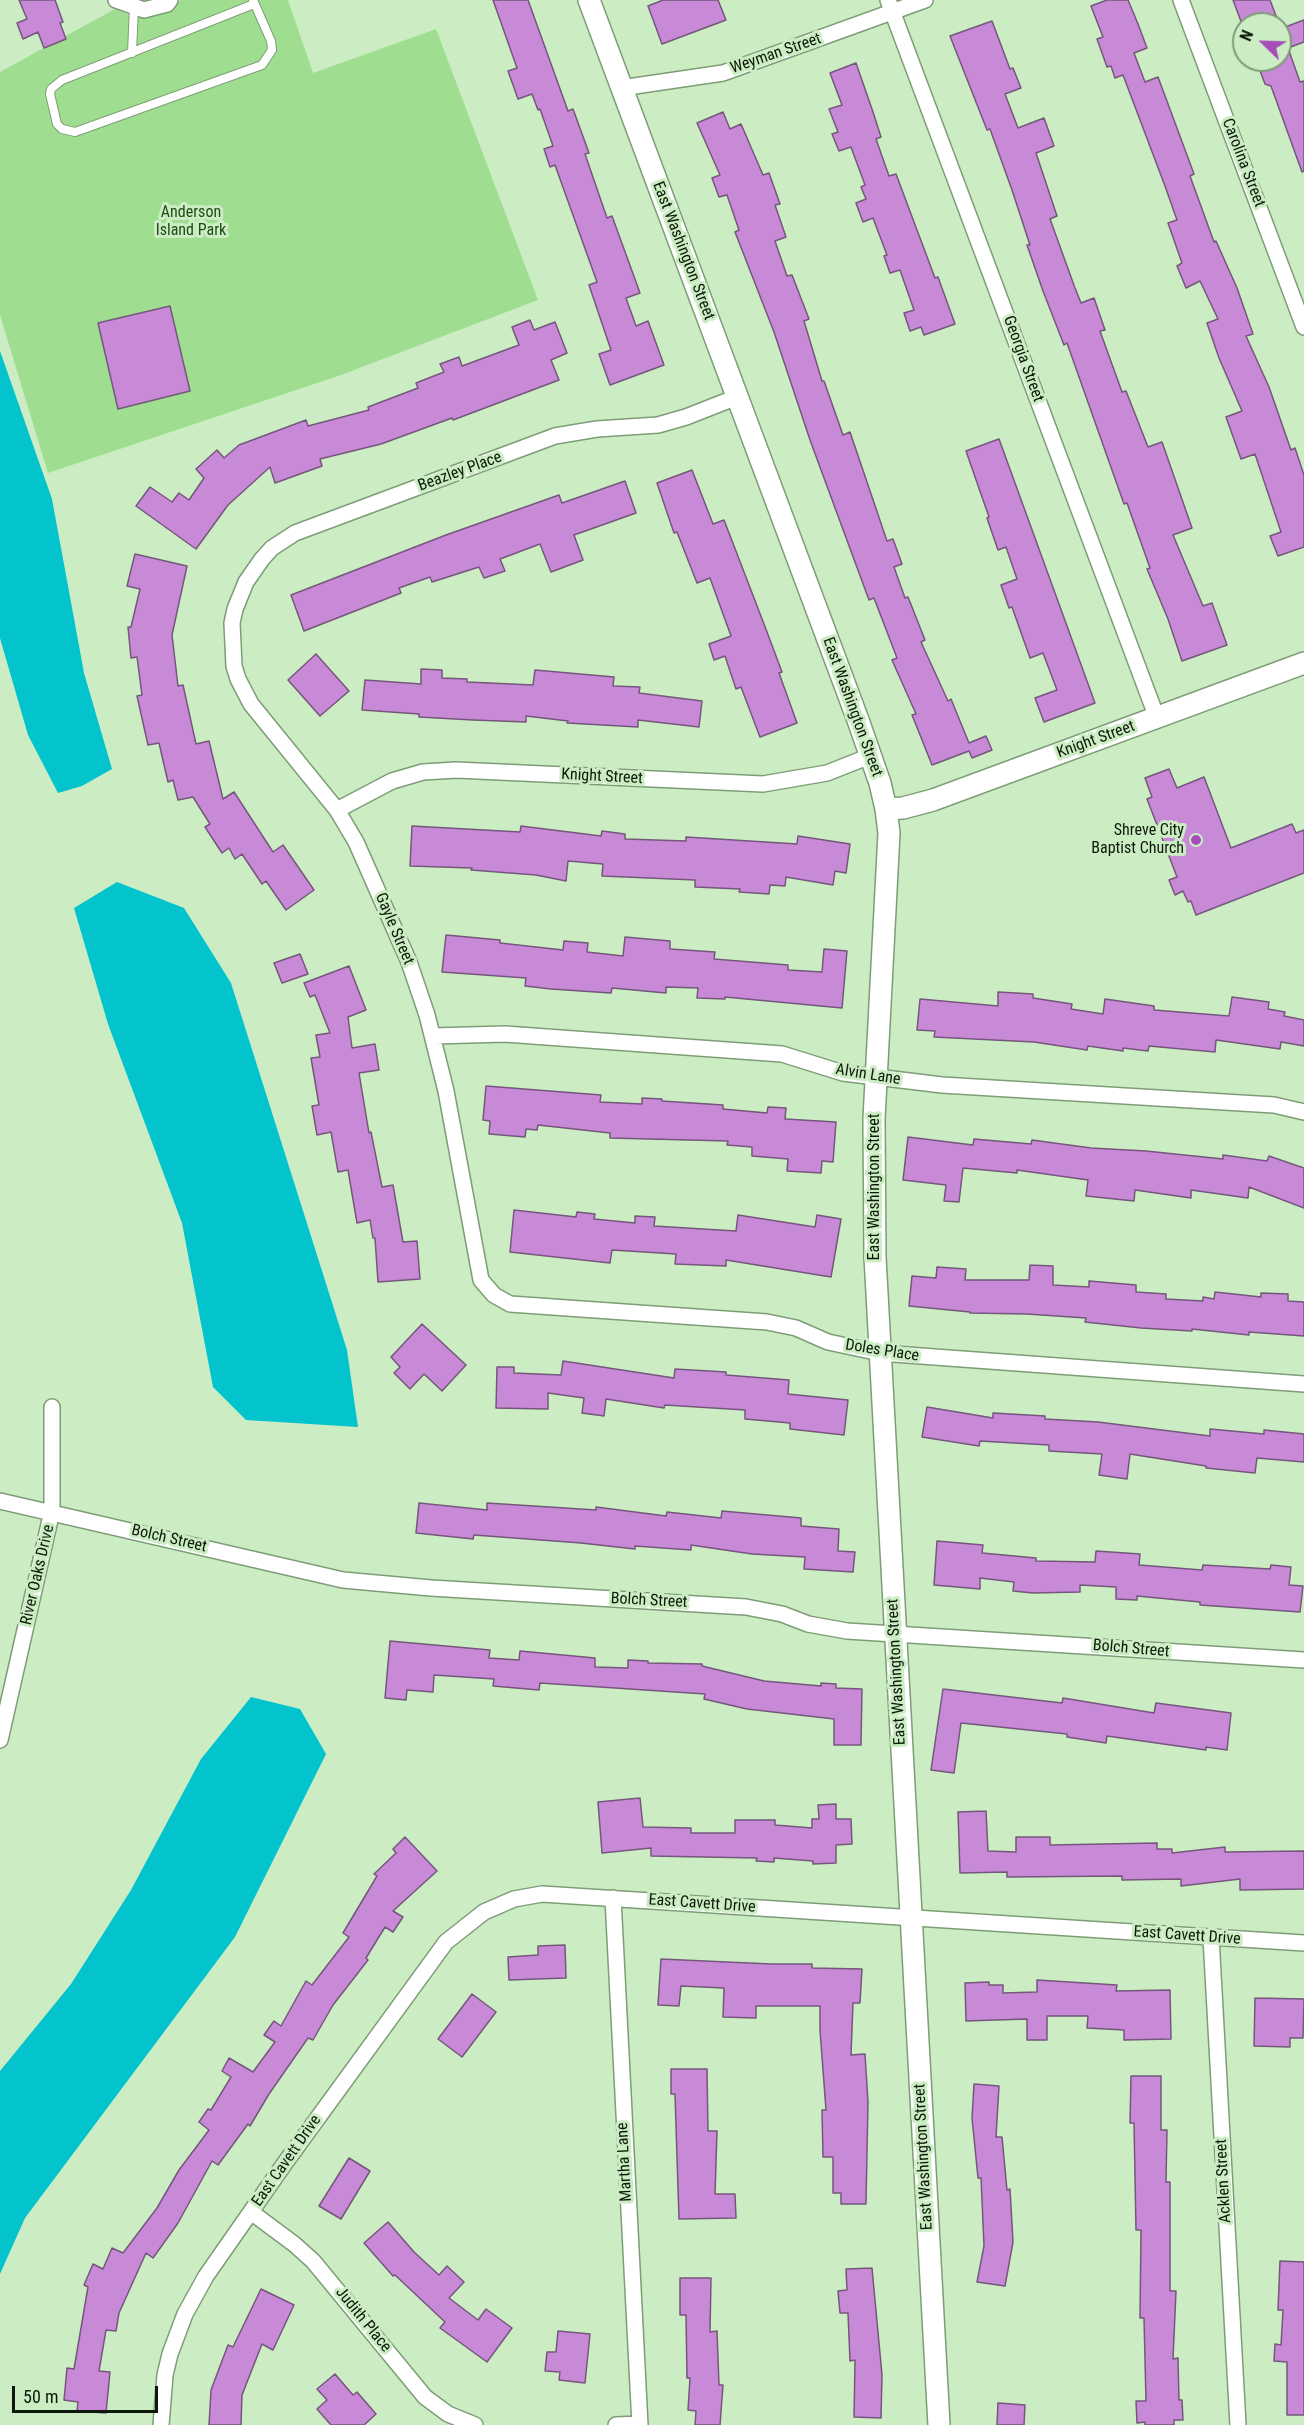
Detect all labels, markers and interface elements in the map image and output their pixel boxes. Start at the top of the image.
north arrow [1232,12,1292,72]
text: N [1236,27,1257,44]
street label: Weyman Street [728,30,824,78]
street label: Carolina Street [1217,116,1269,210]
street label: East Washington Street [648,179,718,323]
park label: Anderson Island Park [156,203,226,241]
street label: Georgia Street [999,313,1047,405]
street label: Beazley Place [416,448,504,496]
street label: East Washington Street [818,635,886,779]
street label: Knight Street [1054,717,1138,763]
street label: Knight Street [561,765,643,789]
place label: Shreve City Baptist Church [1091,821,1184,859]
marker: Shreve City Baptist Church [1189,833,1203,847]
street label: Gayle Street [370,890,418,968]
street label: Alvin Lane [834,1060,902,1090]
street label: East Washington Street [865,1114,885,1260]
street label: Doles Place [844,1336,920,1366]
street label: Bolch Street [129,1521,209,1557]
street label: River Oaks Drive [17,1523,59,1627]
street label: Bolch Street [610,1589,688,1613]
street label: East Washington Street [884,1598,910,1746]
street label: Bolch Street [1092,1636,1170,1662]
street label: East Cavett Drive [648,1891,756,1917]
street label: East Cavett Drive [1133,1923,1241,1949]
street label: East Washington Street [911,2083,937,2231]
street label: East Cavett Drive [248,2112,326,2210]
street label: Martha Lane [613,2122,637,2202]
street label: Acklen Street [1212,2139,1236,2223]
street label: Judith Place [331,2284,395,2356]
scale bar [15,2374,160,2412]
text: 50 m [23,2386,58,2407]

